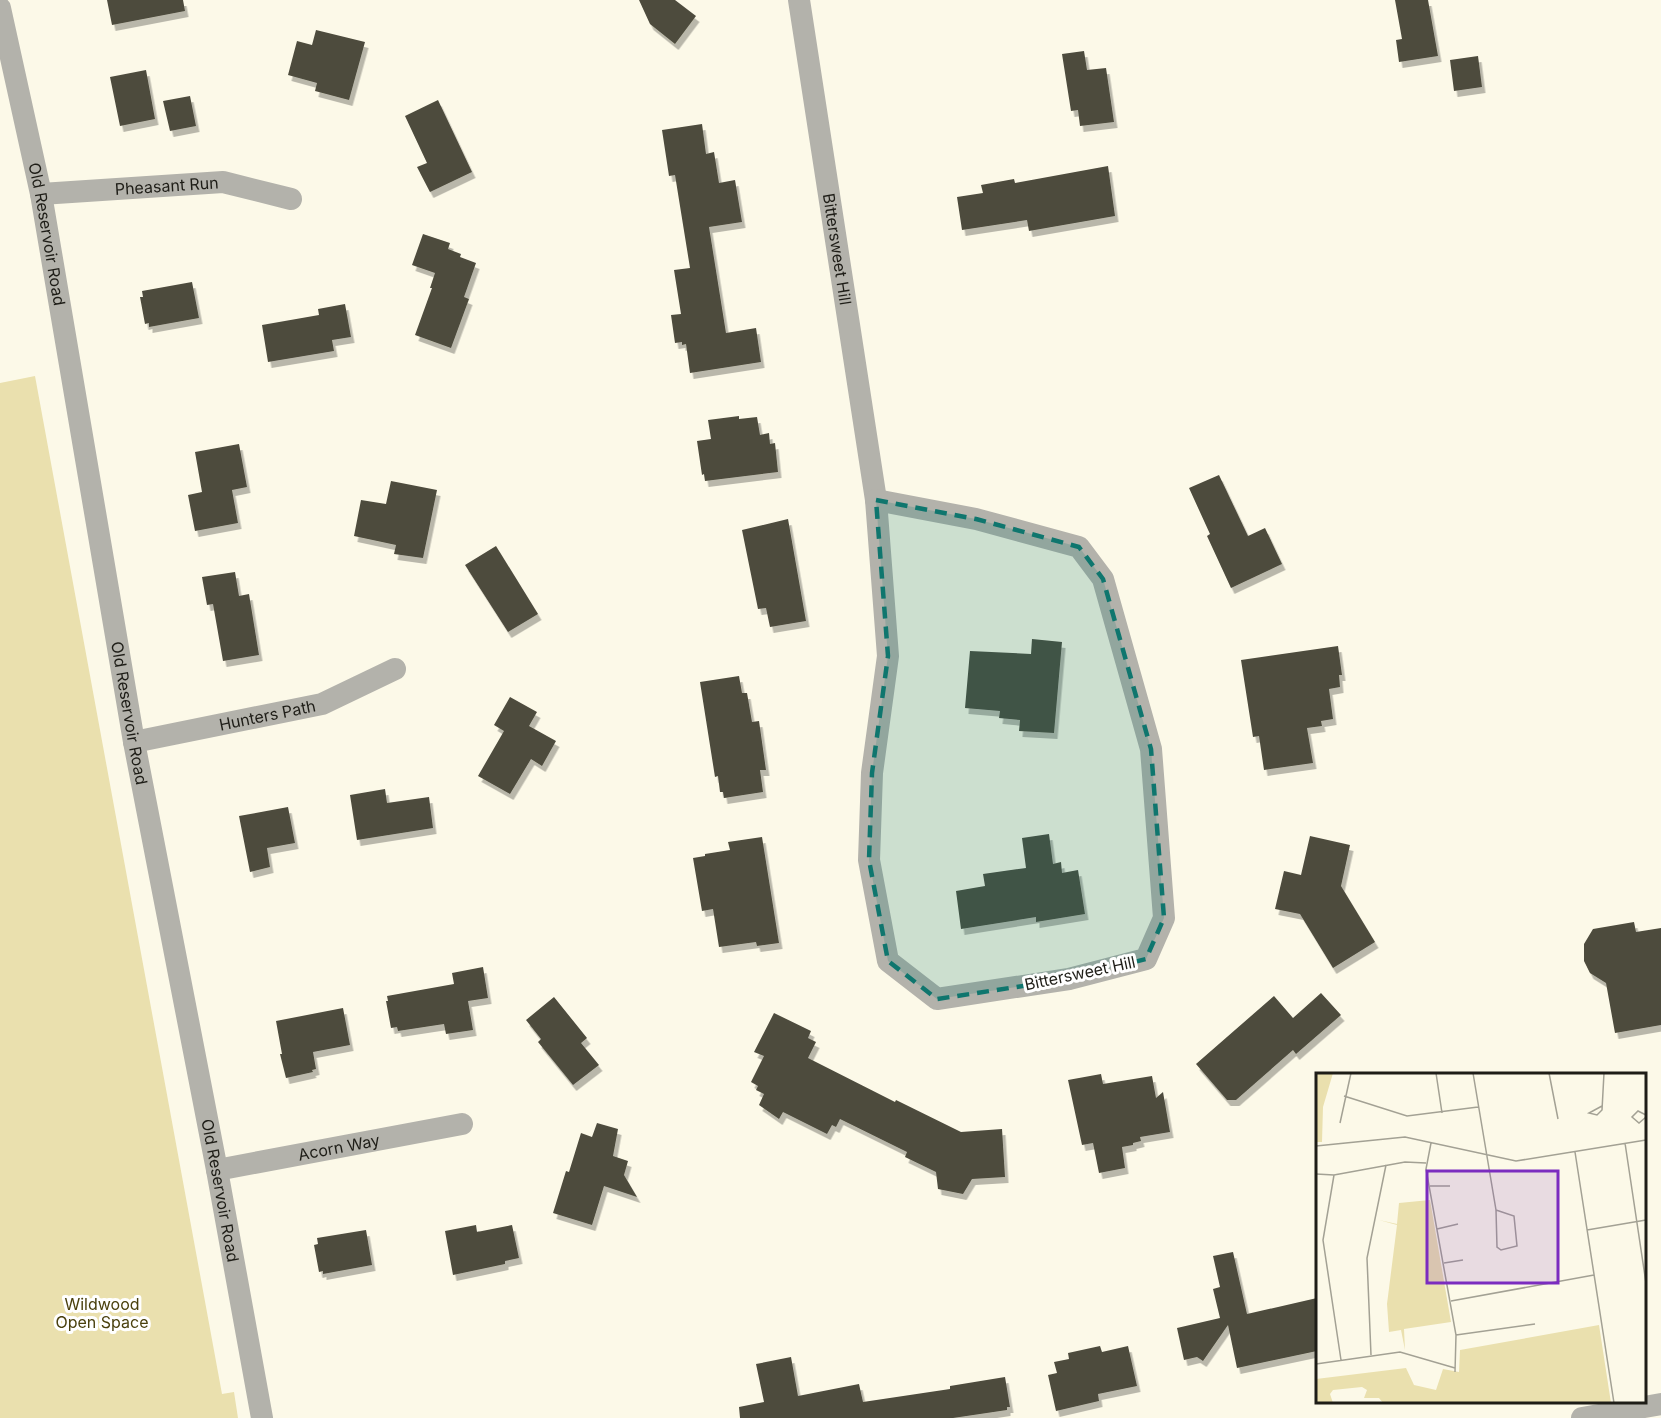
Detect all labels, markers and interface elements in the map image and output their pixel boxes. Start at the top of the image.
street label: Old Reservoir Road [24,161,70,307]
street label: Pheasant Run [114,172,219,199]
street label: Bittersweet Hill [819,192,856,306]
street label: Old Reservoir Road [107,640,152,786]
street label: Hunters Path [217,696,317,735]
street label: Bittersweet Hill [1023,951,1137,995]
inset map [1316,1073,1646,1403]
street label: Old Reservoir Road [197,1117,243,1264]
street label: Acorn Way [296,1130,381,1165]
park label: Wildwood Open Space [56,1294,148,1332]

